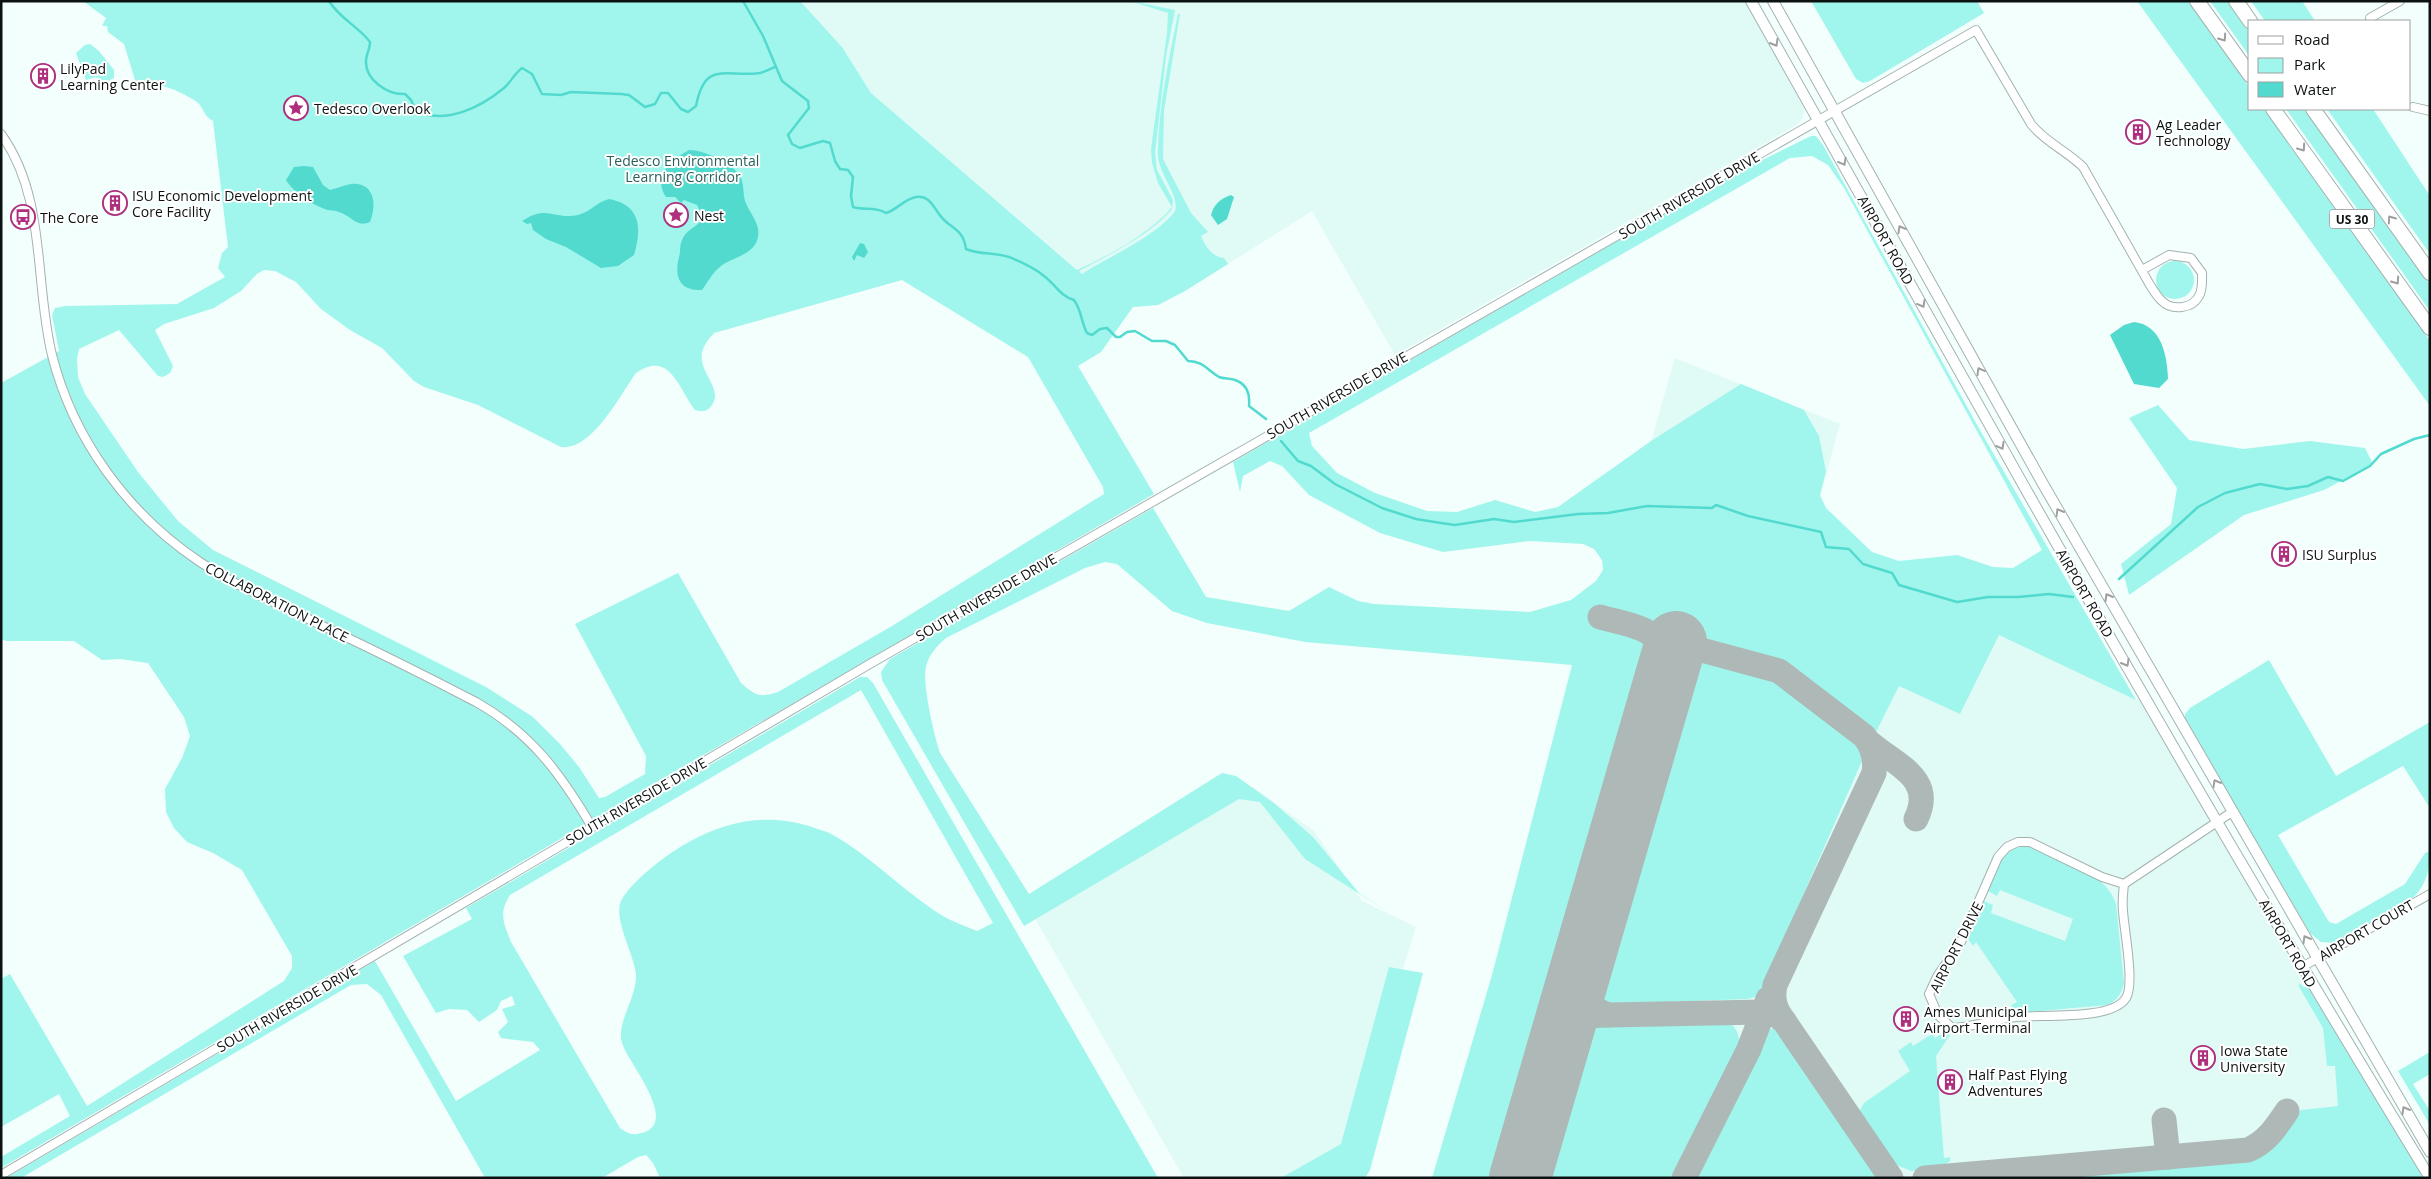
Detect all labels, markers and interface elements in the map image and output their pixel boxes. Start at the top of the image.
legend [2248,20,2411,110]
text: Road [2294,29,2330,49]
one-way arrow [2217,32,2226,42]
one-way arrow [1769,38,1779,47]
text: Park [2294,54,2325,74]
place label: LilyPad Learning Center [60,59,165,94]
building icon: LilyPad Learning Center [30,63,56,89]
text: Water [2294,79,2336,99]
place icon: Tedesco Overlook [283,95,309,121]
place label: Tedesco Overlook [314,99,431,118]
place label: Ag Leader Technology [2156,115,2231,150]
building icon: Ag Leader Technology [2125,119,2151,145]
one-way arrow [2296,143,2305,152]
street label: SOUTH RIVERSIDE DRIVE [1615,147,1763,243]
park label: Tedesco Environmental Learning Corridor [607,151,759,186]
one-way arrow [1837,157,1847,166]
place label: ISU Economic Development Core Facility [132,186,312,221]
building icon: ISU Economic Development Core Facility [102,190,128,216]
street label: AIRPORT ROAD [1854,192,1918,288]
place icon: Nest [663,202,689,228]
bus stop icon: The Core [10,204,36,230]
place label: Nest [694,206,724,225]
place label: The Core [40,208,99,227]
road number: US 30 [2330,210,2374,228]
one-way arrow [2388,215,2397,225]
one-way arrow [1897,225,1907,234]
one-way arrow [2390,275,2399,285]
one-way arrow [1916,299,1926,308]
street label: SOUTH RIVERSIDE DRIVE [1263,347,1411,443]
one-way arrow [1976,367,1986,376]
one-way arrow [1995,441,2005,450]
one-way arrow [2056,509,2066,518]
building icon: ISU Surplus [2271,541,2297,567]
street label: AIRPORT ROAD [2052,545,2118,641]
place label: ISU Surplus [2302,545,2377,564]
street label: SOUTH RIVERSIDE DRIVE [912,549,1060,645]
street label: COLLABORATION PLACE [202,558,352,646]
one-way arrow [2104,594,2114,603]
one-way arrow [2119,658,2129,667]
street label: SOUTH RIVERSIDE DRIVE [562,753,710,849]
one-way arrow [2212,780,2222,789]
street label: AIRPORT ROAD [2255,895,2321,991]
street label: AIRPORT COURT [2315,895,2417,965]
street label: AIRPORT DRIVE [1925,898,1987,996]
one-way arrow [2303,935,2313,944]
street label: SOUTH RIVERSIDE DRIVE [213,960,361,1056]
place label: Ames Municipal Airport Terminal [1924,1002,2031,1037]
building icon: Ames Municipal Airport Terminal [1893,1006,1919,1032]
place label: Iowa State University [2220,1041,2288,1076]
building icon: Iowa State University [2190,1045,2216,1071]
place label: Half Past Flying Adventures [1968,1065,2067,1100]
building icon: Half Past Flying Adventures [1937,1069,1963,1095]
one-way arrow [2402,1106,2412,1115]

